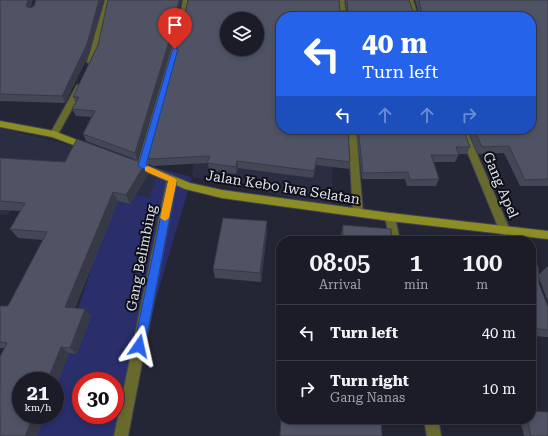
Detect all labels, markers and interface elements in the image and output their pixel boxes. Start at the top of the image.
pin [158,8,192,49]
map controls [220,12,264,56]
button: layers [220,12,264,56]
icon: arrive [164,14,186,36]
text: 40 m [362,27,427,60]
icon: left [296,28,348,80]
text: Turn left [362,61,438,82]
icon: left [332,104,354,126]
icon: ahead [374,104,396,126]
icon: ahead [416,104,438,126]
icon: right [458,104,480,126]
street label: Gang Apel [480,150,522,221]
street label: Jalan Kebo Iwa Selatan [205,167,361,207]
street label: Gang Belimbing [123,203,159,313]
text: 08:05 [310,249,370,277]
text: 1 [410,249,423,277]
text: 100 [462,249,502,277]
text: Arrival [319,277,361,292]
text: min [404,277,428,292]
text: m [476,277,488,292]
icon: left [296,322,318,344]
text: Turn left [330,324,398,342]
text: 40 m [482,324,516,342]
position arrow [118,325,160,367]
speed limit sign: 30 [72,372,124,424]
text: Turn right [330,372,409,390]
icon: right [296,378,318,400]
text: 10 m [482,380,516,398]
text: 21 [27,381,49,405]
text: Gang Nanas [330,390,405,405]
text: km/h [25,402,51,413]

